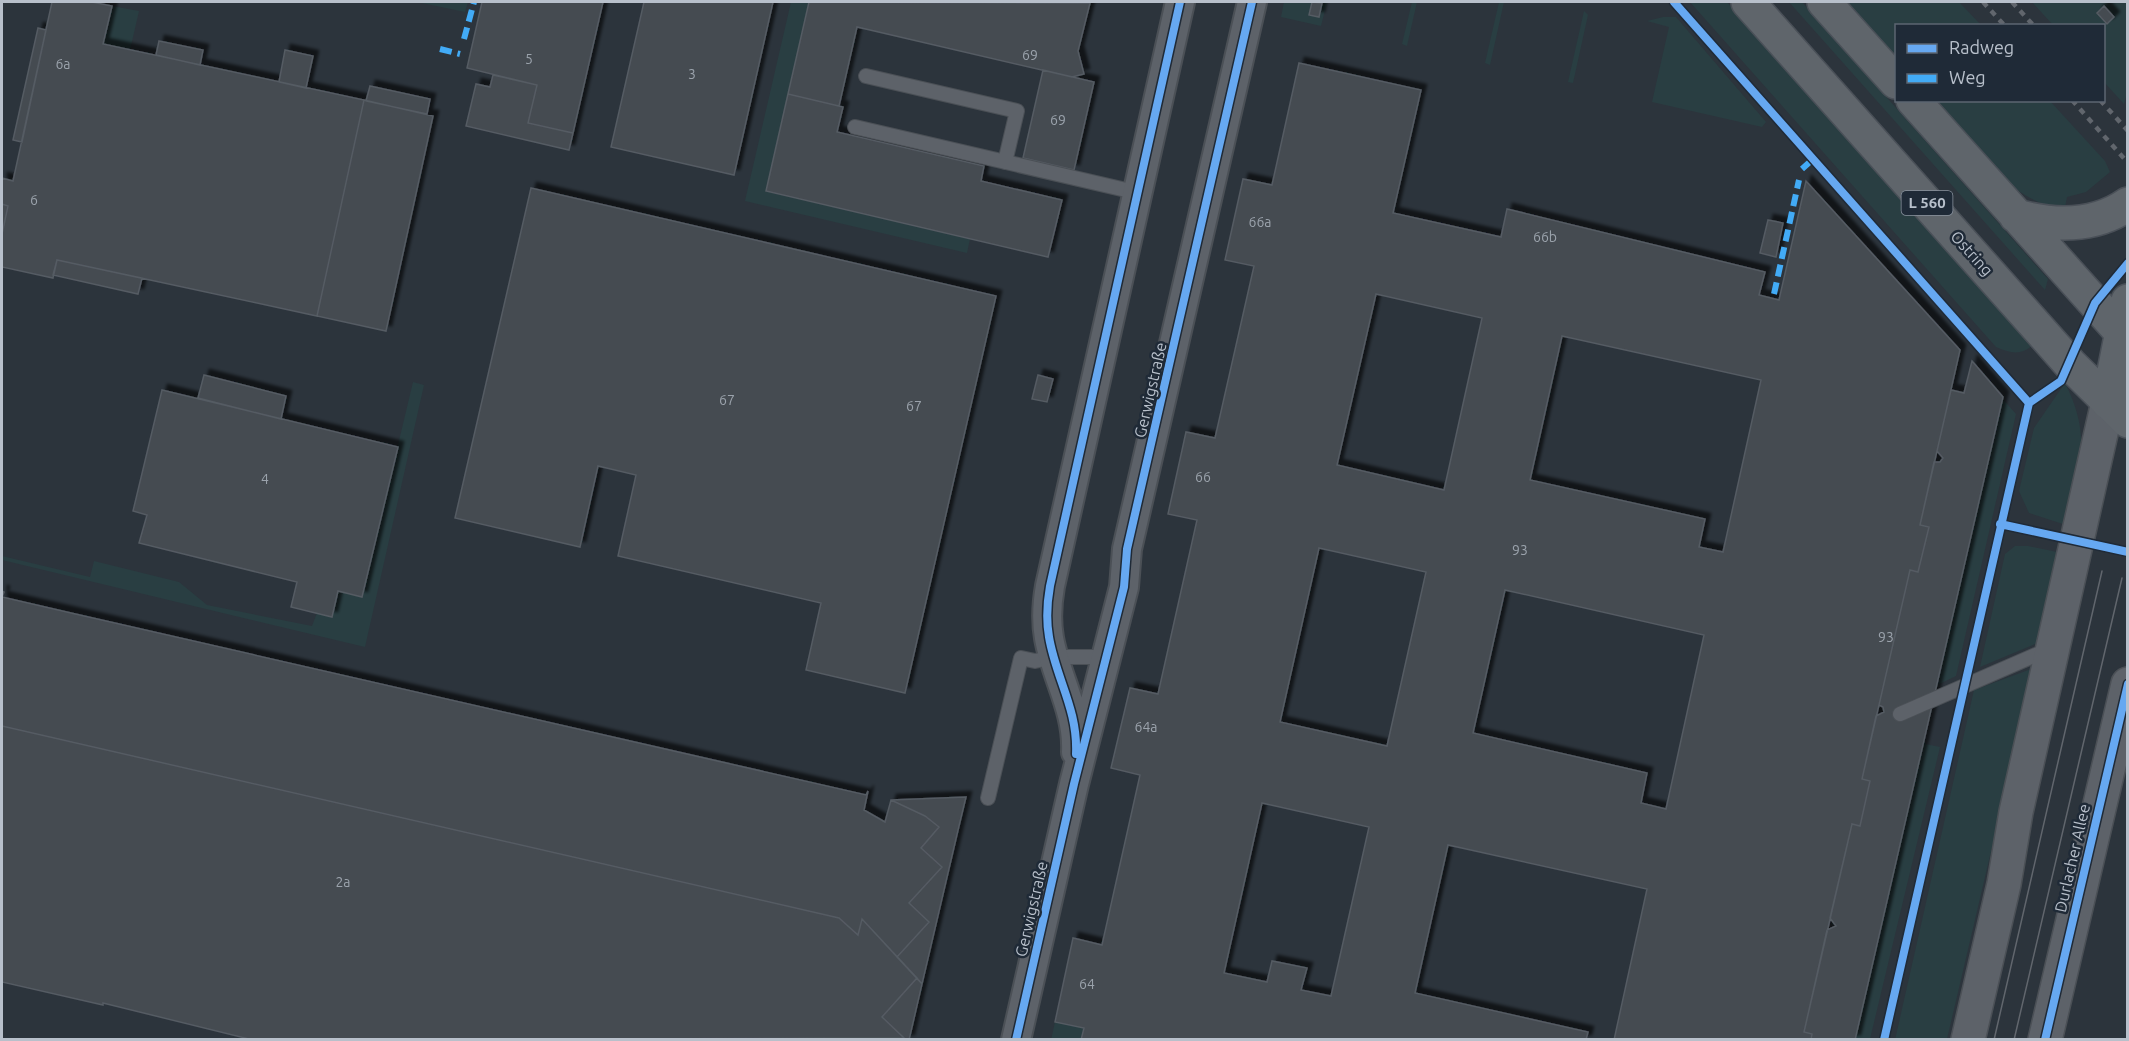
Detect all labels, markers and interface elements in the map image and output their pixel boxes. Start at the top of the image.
legend [1895,24,2105,102]
text: Radweg [1949,37,2014,57]
house number: 69 [1022,47,1038,63]
house number: 5 [525,51,533,67]
house number: 6a [55,56,71,72]
house number: 3 [688,66,696,82]
text: Weg [1949,67,1986,87]
house number: 69 [1050,112,1066,128]
road number: L 560 [1902,191,1952,215]
house number: 6 [30,192,38,208]
house number: 66a [1249,214,1272,230]
street label: Ostring [1947,227,1997,279]
house number: 66b [1533,229,1557,245]
street label: Gerwigstraße [1130,341,1170,439]
house number: 67 [719,392,735,408]
house number: 67 [906,398,922,414]
house number: 66 [1195,469,1211,485]
house number: 4 [261,471,269,487]
house number: 93 [1512,542,1528,558]
house number: 93 [1878,629,1894,645]
house number: 64a [1135,719,1158,735]
street label: Durlacher Allee [2051,802,2093,914]
street label: Gerwigstraße [1011,860,1051,958]
house number: 2a [335,874,351,890]
house number: 64 [1079,976,1095,992]

